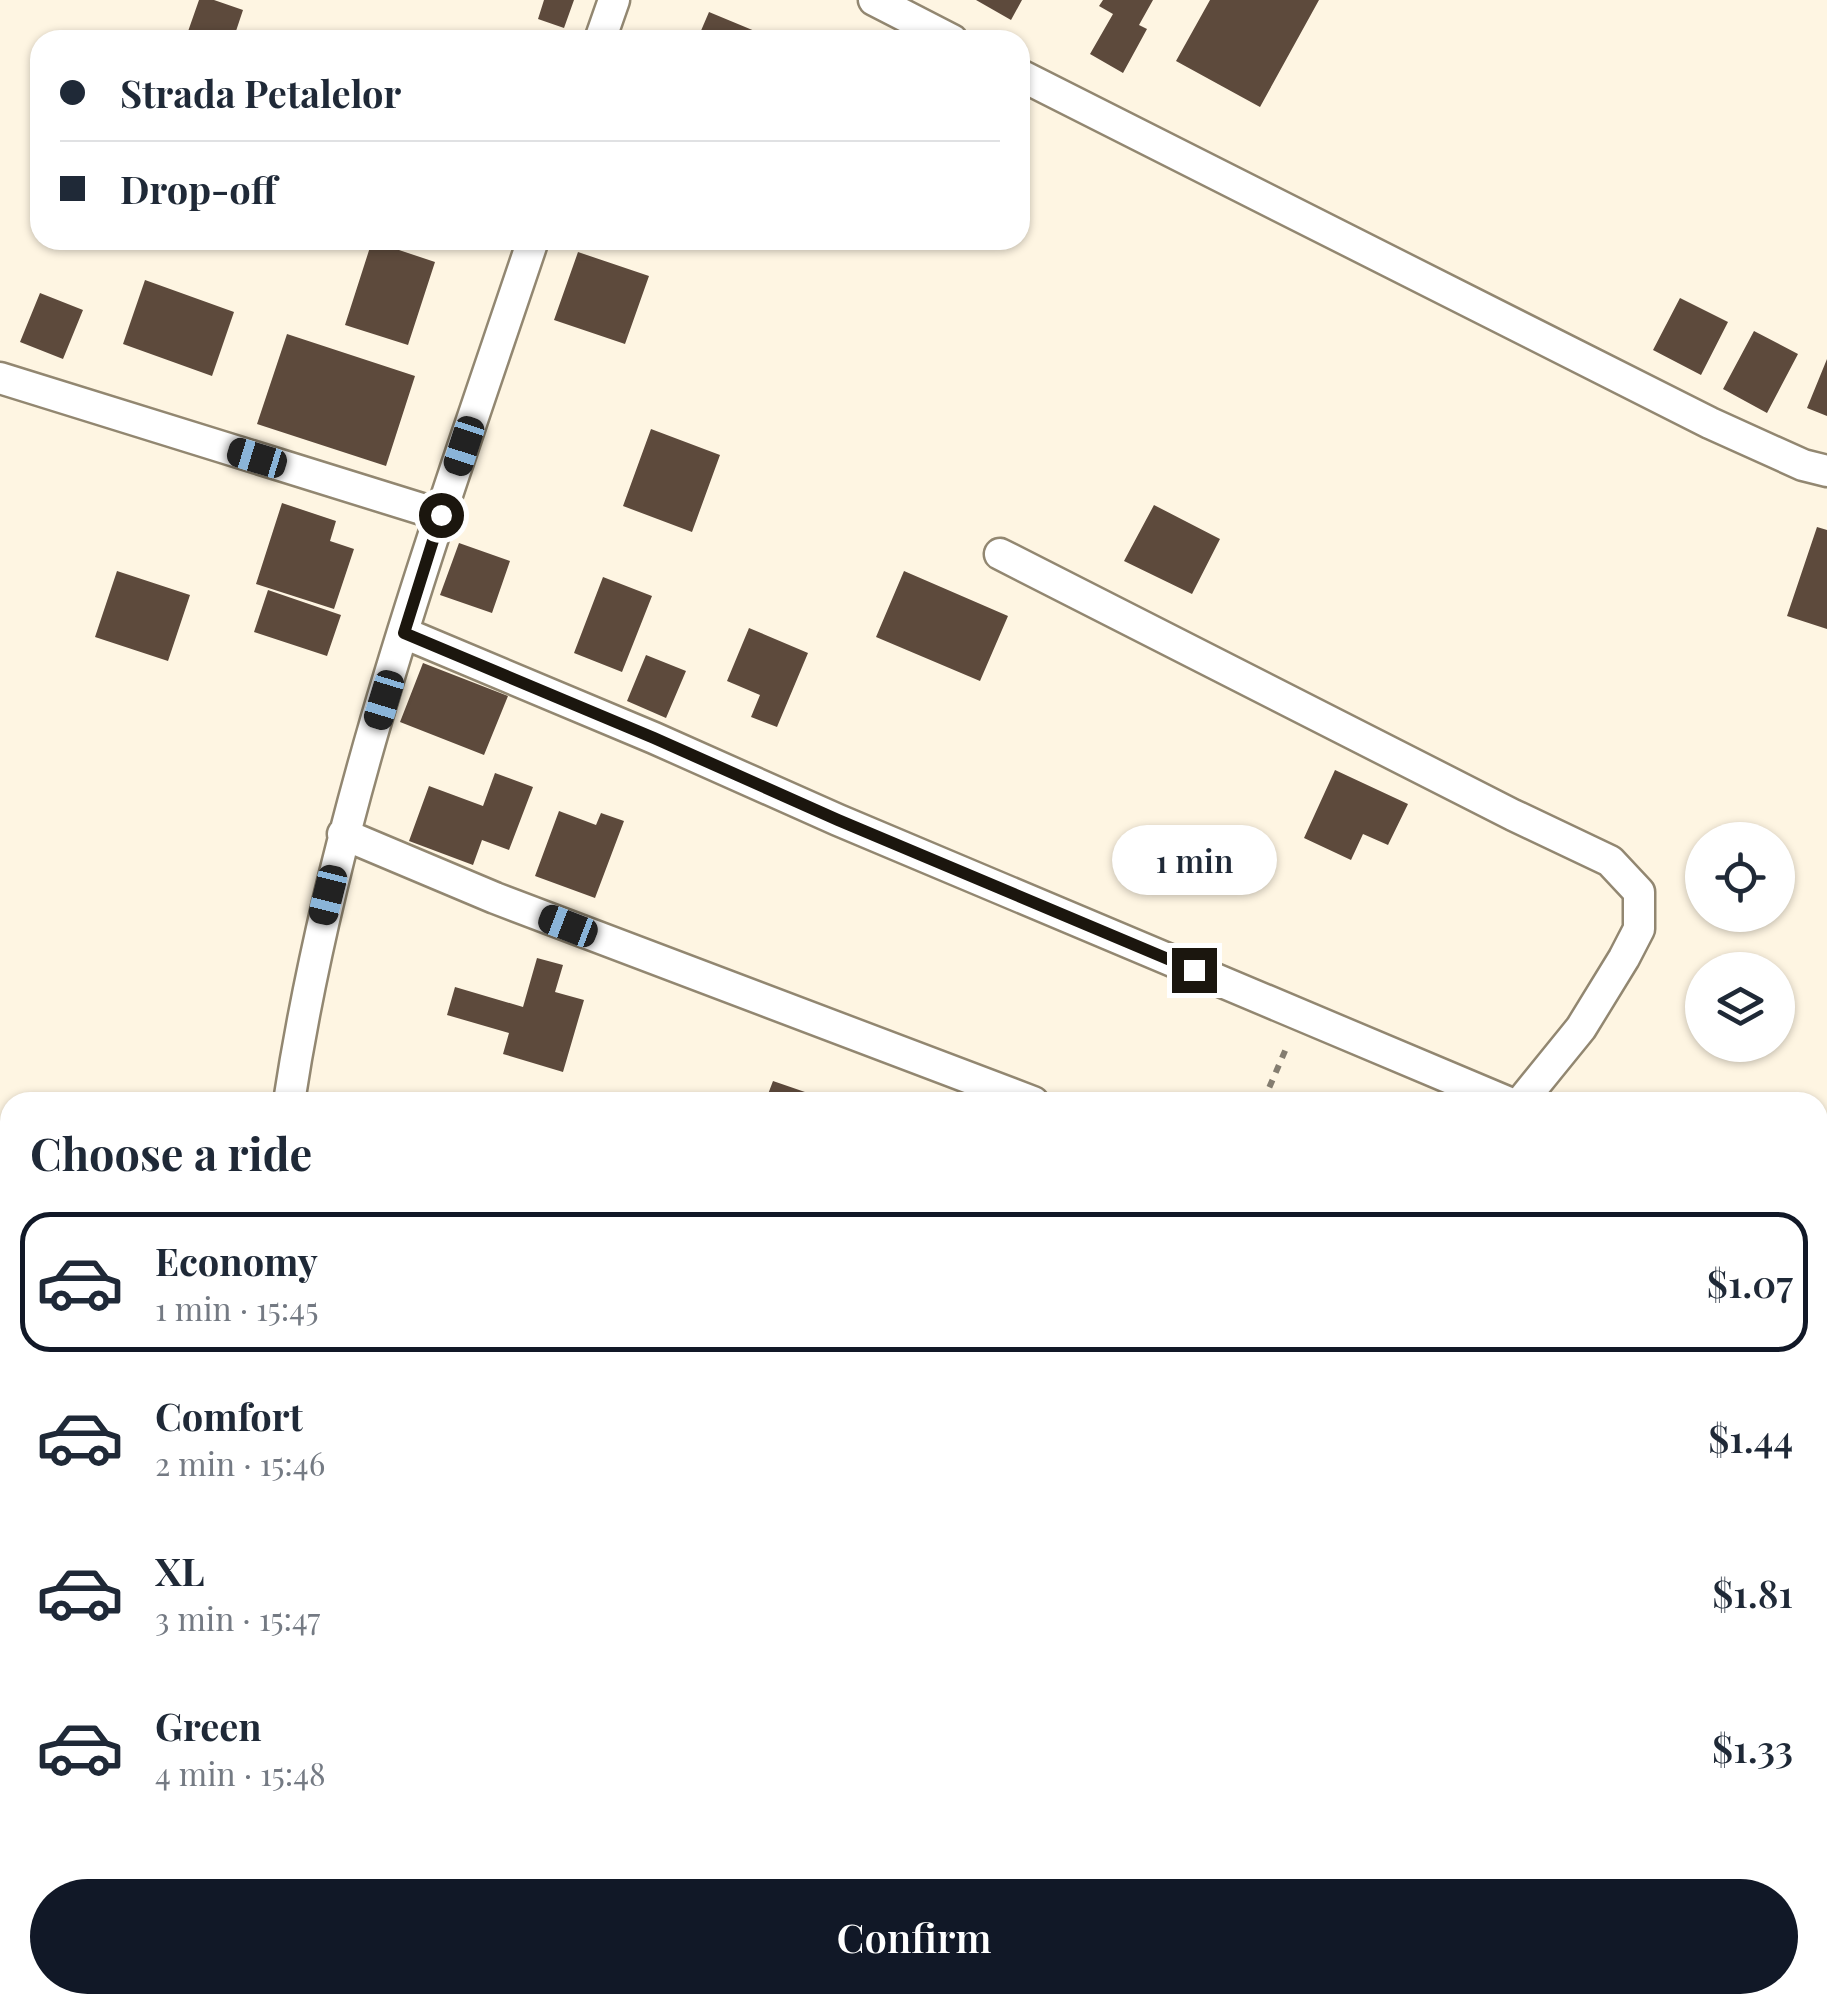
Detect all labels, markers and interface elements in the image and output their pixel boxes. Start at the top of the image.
text: Strada Petalelor [120,67,401,118]
text: Drop-off [120,163,277,214]
car [440,413,488,479]
car [224,435,290,481]
route start [419,493,464,538]
car [361,667,407,733]
map controls [1685,822,1795,1062]
button: locate [1685,822,1795,932]
callout: 1 min [1112,825,1276,895]
text: 1 min [1156,838,1233,881]
car [306,862,350,928]
car [535,901,601,951]
route end [1172,948,1217,993]
button: layers [1685,952,1795,1062]
text: Choose a ride [30,1122,312,1182]
text: Economy [155,1235,318,1286]
icon: car [35,1237,125,1327]
text: $1.07 [1707,1257,1793,1308]
text: 1 min · 15:45 [155,1286,318,1329]
text: Comfort [155,1390,303,1441]
icon: car [35,1392,125,1482]
text: $1.44 [1708,1412,1793,1463]
text: 2 min · 15:46 [155,1441,325,1484]
text: XL [155,1545,204,1596]
icon: car [35,1547,125,1637]
text: $1.81 [1712,1567,1793,1618]
text: 3 min · 15:47 [155,1596,320,1639]
text: Green [155,1700,262,1751]
icon: car [35,1702,125,1792]
text: $1.33 [1712,1722,1793,1773]
text: 4 min · 15:48 [155,1751,326,1794]
button: Confirm [30,1879,1798,1994]

